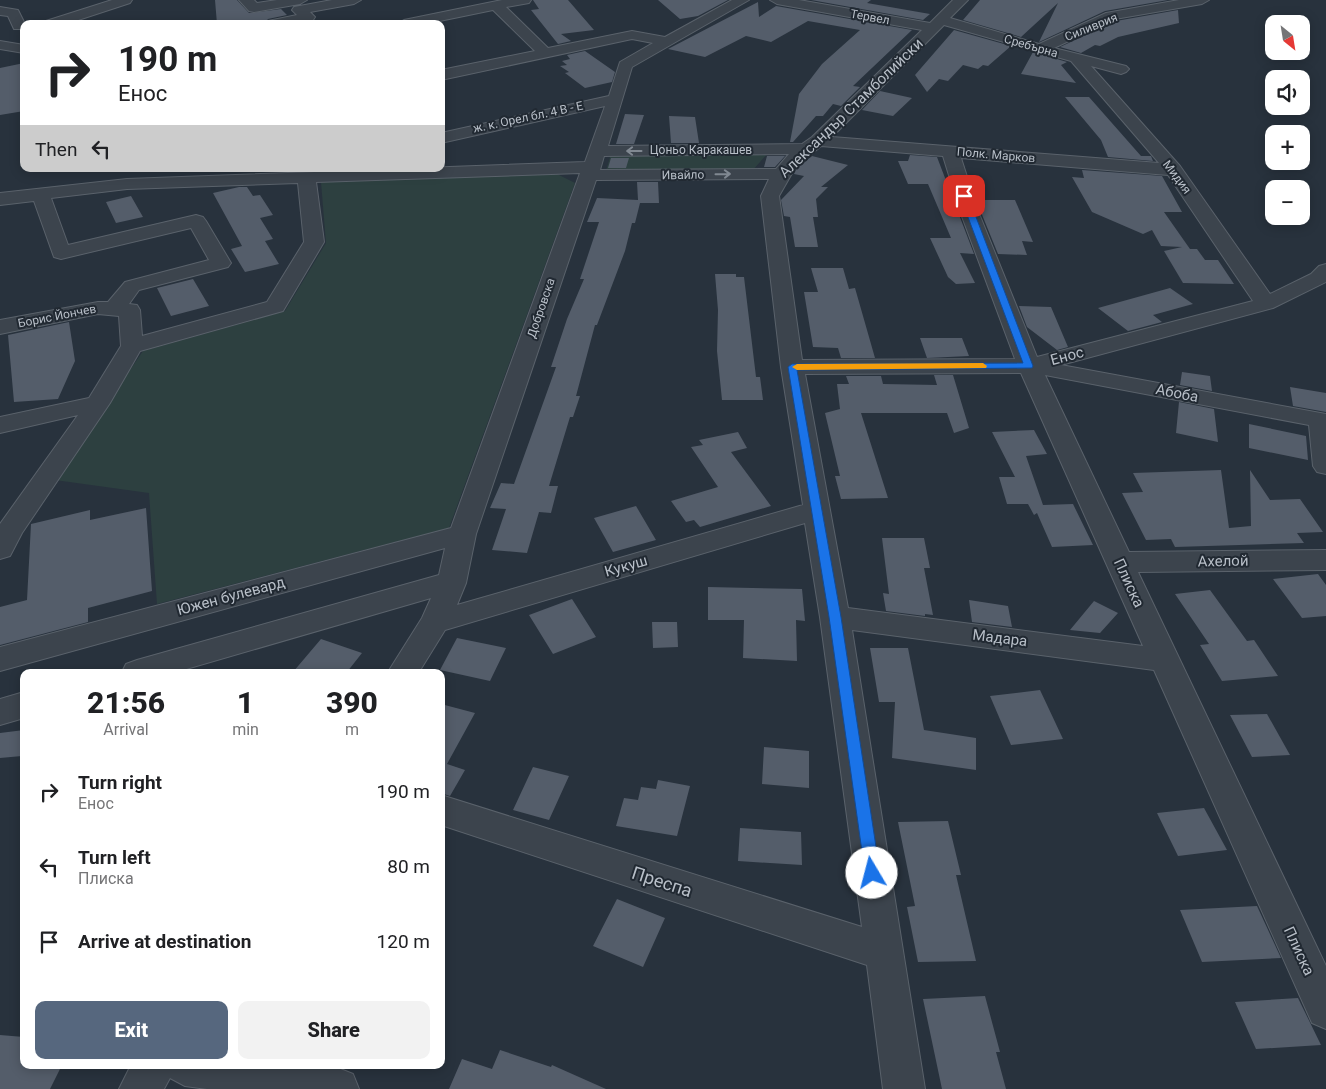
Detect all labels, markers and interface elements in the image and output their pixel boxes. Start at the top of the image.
street label: Тервел [849,7,891,27]
street label: Силиврия [1063,10,1119,44]
north arrow [1265,15,1310,60]
map controls [1265,15,1310,225]
street label: Сребърна [1003,32,1059,60]
street label: Александър Стамболийски [775,35,927,181]
text: 190 m [118,39,217,80]
icon: right [35,40,100,105]
button: sound [1265,70,1310,115]
text: Енос [118,81,167,106]
street label: ж. к. Орел бл. 4 В - Е [472,98,585,136]
button: + [1265,125,1310,170]
icon: left [87,135,115,163]
text: Then [35,138,77,161]
street label: Цоньо Каракашев [650,143,752,157]
street label: Полк. Марков [956,145,1036,165]
one-way arrow [626,146,642,156]
street label: Мидия [1160,158,1194,196]
street label: Ивайло [662,168,705,182]
one-way arrow [714,169,731,179]
pin [943,175,985,217]
button: − [1265,180,1310,225]
icon: arrive [950,182,978,210]
street label: Добровска [524,276,558,340]
street label: Борис Йончев [16,301,97,330]
street label: Енос [1048,343,1086,369]
street label: Абоба [1154,380,1200,406]
street label: Кукуш [602,551,650,581]
street label: Ахелой [1197,552,1249,570]
street label: Плиска [1110,556,1148,610]
street label: Южен булевард [175,573,287,619]
street label: Мадара [972,626,1028,650]
text: 21:56 [87,685,165,720]
text: 1 [237,685,254,720]
text: 390 [326,685,378,720]
text: Arrival [103,720,149,739]
text: min [232,720,259,739]
text: m [345,720,359,739]
text: Turn right [78,771,162,794]
icon: right [35,778,63,806]
text: 190 m [377,780,430,803]
text: Енос [78,794,114,813]
text: Turn left [78,846,151,869]
position arrow [845,846,897,898]
icon: left [35,853,63,881]
text: 80 m [387,855,430,878]
street label: Преспа [629,862,695,901]
text: Плиска [78,869,134,888]
street label: Плиска [1280,924,1318,978]
icon: arrive [35,928,63,956]
text: Arrive at destination [78,930,251,953]
text: 120 m [377,930,430,953]
button: Exit [35,1001,228,1059]
button: Share [238,1001,430,1059]

